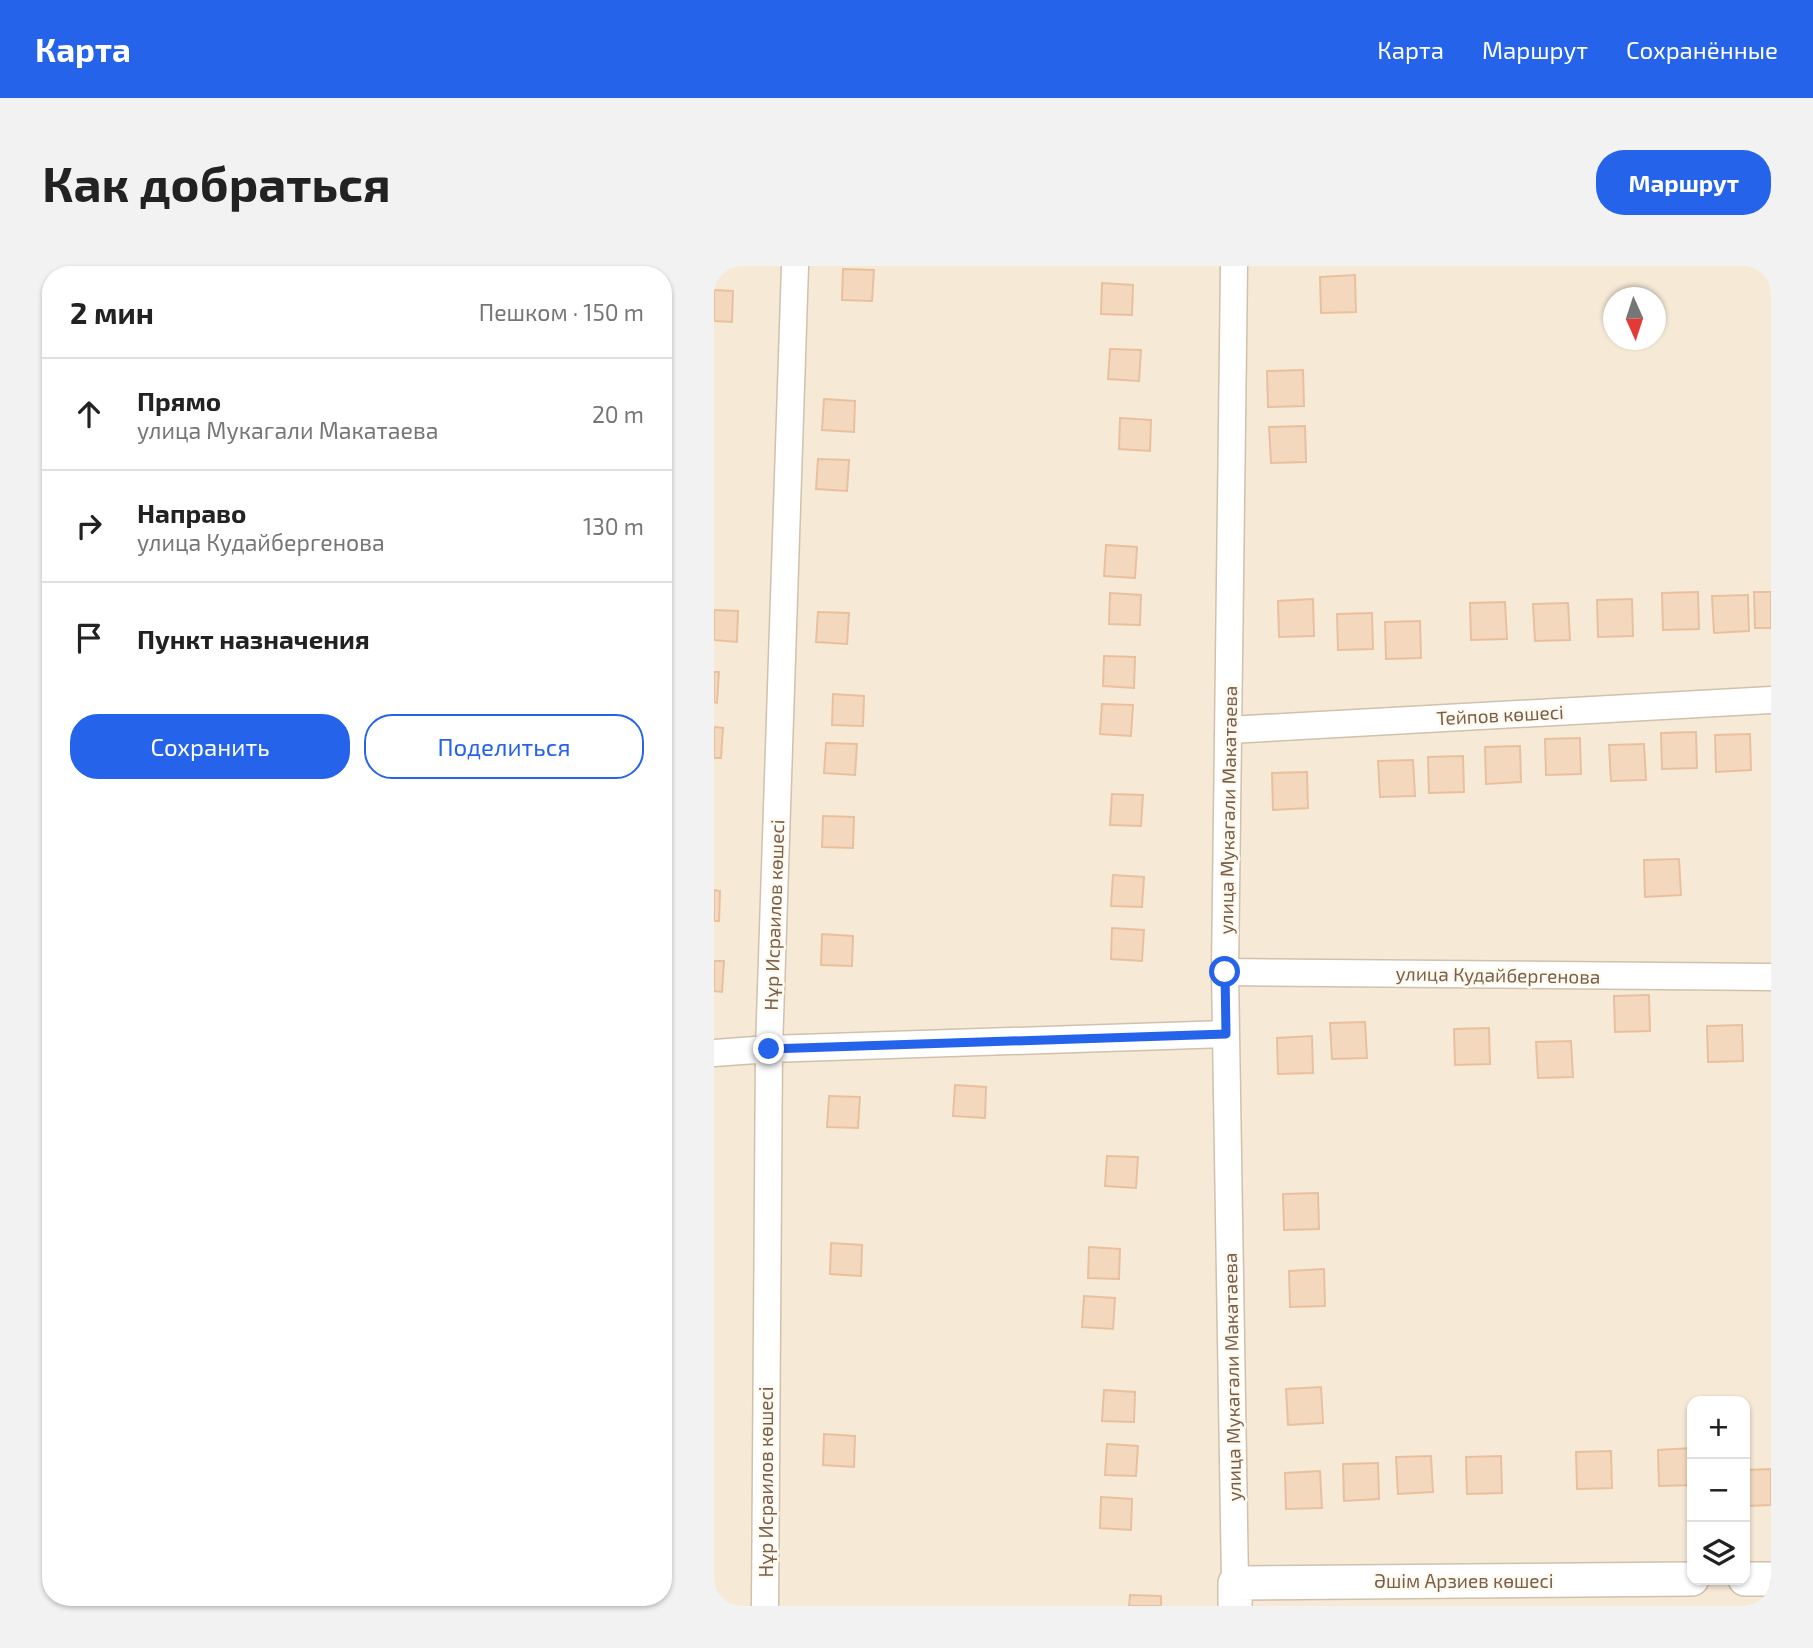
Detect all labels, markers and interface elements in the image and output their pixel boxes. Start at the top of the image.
text: Карта [35,29,131,69]
text: Карта [1377,35,1444,64]
text: Маршрут [1482,35,1588,64]
text: Сохранённые [1626,35,1778,64]
button: Маршрут [1596,150,1771,215]
text: Как добраться [42,153,391,212]
north arrow [1603,287,1666,350]
text: 2 мин [70,294,154,330]
text: Пешком · 150 m [479,298,644,326]
text: Прямо [137,385,221,416]
icon: ahead [70,395,108,433]
text: 20 m [592,400,644,428]
text: улица Мукагали Макатаева [137,416,438,444]
text: Направо [137,497,246,528]
icon: right [70,507,108,545]
text: 130 m [583,512,644,540]
text: улица Кудайбергенова [137,528,385,556]
icon: arrive [70,619,108,657]
text: Пункт назначения [137,623,370,654]
street label: улица Мукагали Макатаева [1214,685,1242,935]
street label: Тейпов көшесі [1436,700,1564,729]
button: Сохранить [70,714,350,779]
button: Поделиться [364,714,644,779]
street label: Нұр Исраилов көшесі [759,819,788,1011]
route start [1209,956,1240,987]
street label: улица Кудайбергенова [1395,961,1601,989]
route end [753,1033,784,1064]
street label: улица Мукагали Макатаева [1218,1252,1246,1502]
street label: Нұр Исраилов көшесі [754,1386,777,1578]
map controls [1687,1396,1750,1585]
button: + [1687,1396,1750,1459]
button: − [1687,1459,1750,1522]
button: layers [1687,1522,1750,1585]
street label: Әшім Арзиев көшесі [1374,1569,1554,1592]

